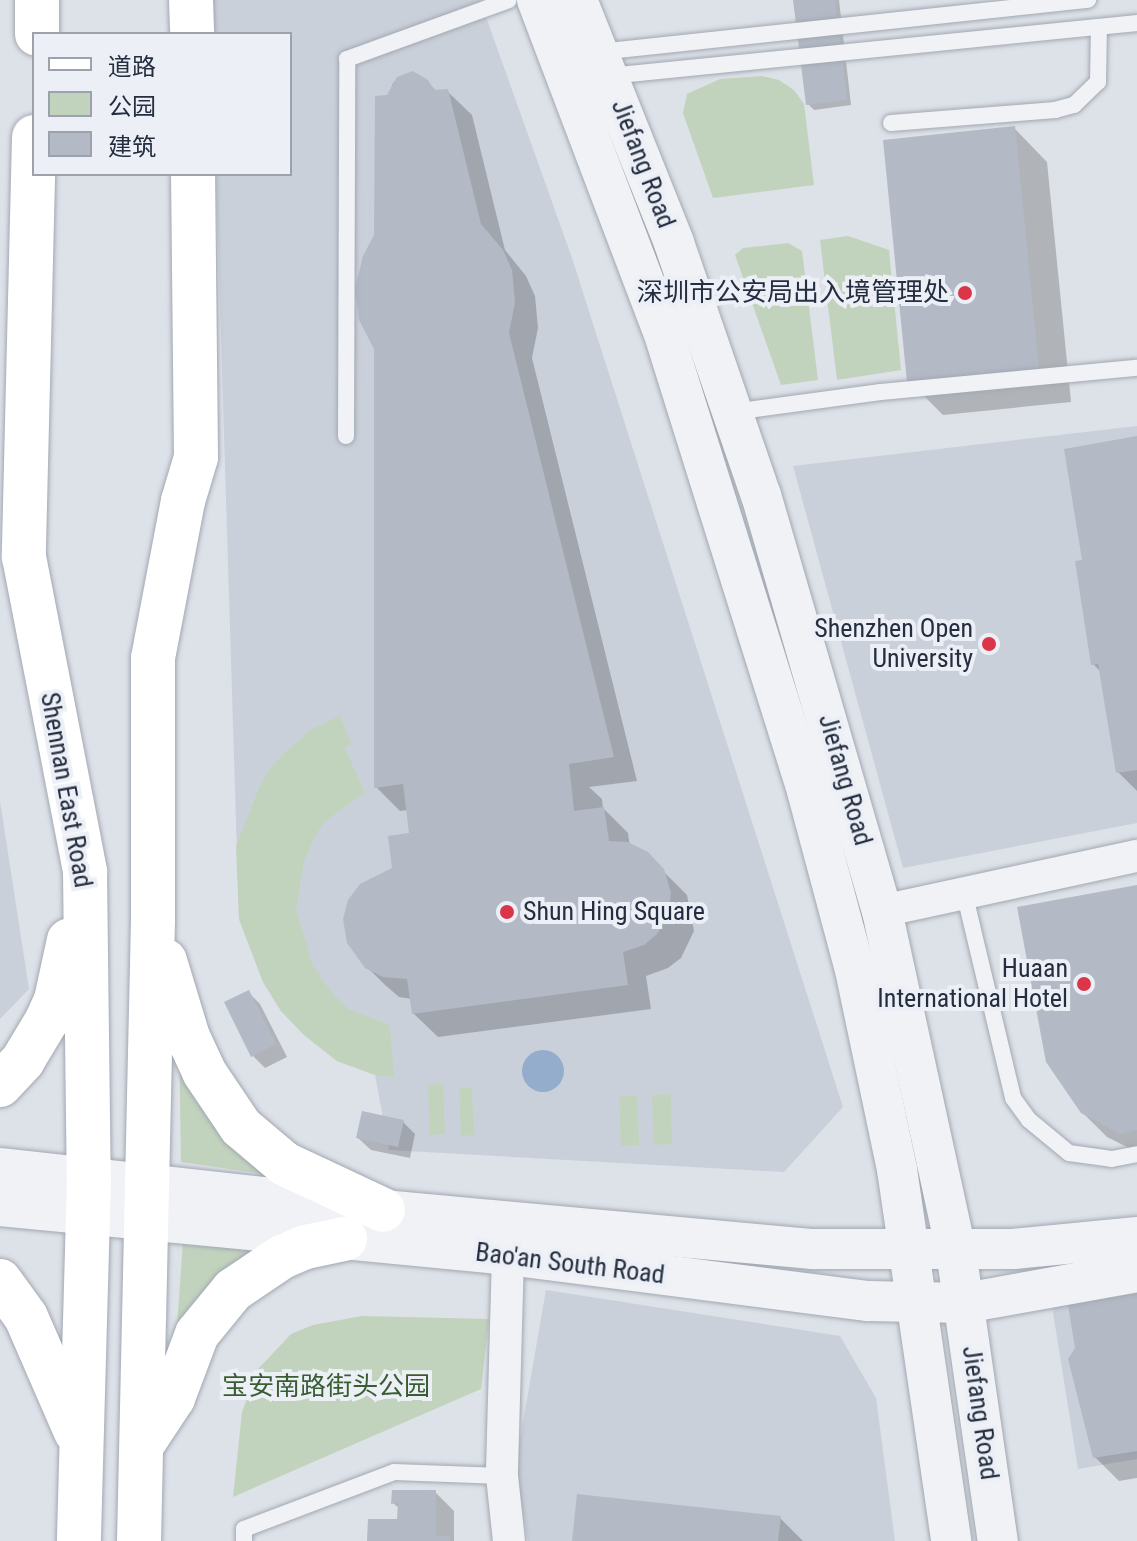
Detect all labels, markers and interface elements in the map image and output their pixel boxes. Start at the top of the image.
legend [32,32,292,176]
text: 道路 [108,53,156,81]
text: 公园 [108,93,156,121]
street label: Jiefang Road [604,95,682,233]
text: 建筑 [108,133,156,161]
place label: 深圳市公安局出入境管理处 [637,277,949,309]
marker: 深圳市公安局出入境管理处 [956,284,974,302]
place label: Shenzhen Open University [814,613,973,674]
marker: Shenzhen Open University [980,635,998,653]
street label: Shennan East Road [33,690,99,890]
street label: Jiefang Road [811,711,879,849]
place label: Shun Hing Square [523,896,705,928]
marker: Shun Hing Square [498,903,516,921]
place label: Huaan International Hotel [877,953,1068,1014]
marker: Huaan International Hotel [1075,975,1093,993]
street label: Bao'an South Road [474,1237,666,1291]
street label: Jiefang Road [955,1344,1005,1482]
park label: 宝安南路街头公园 [222,1371,430,1403]

